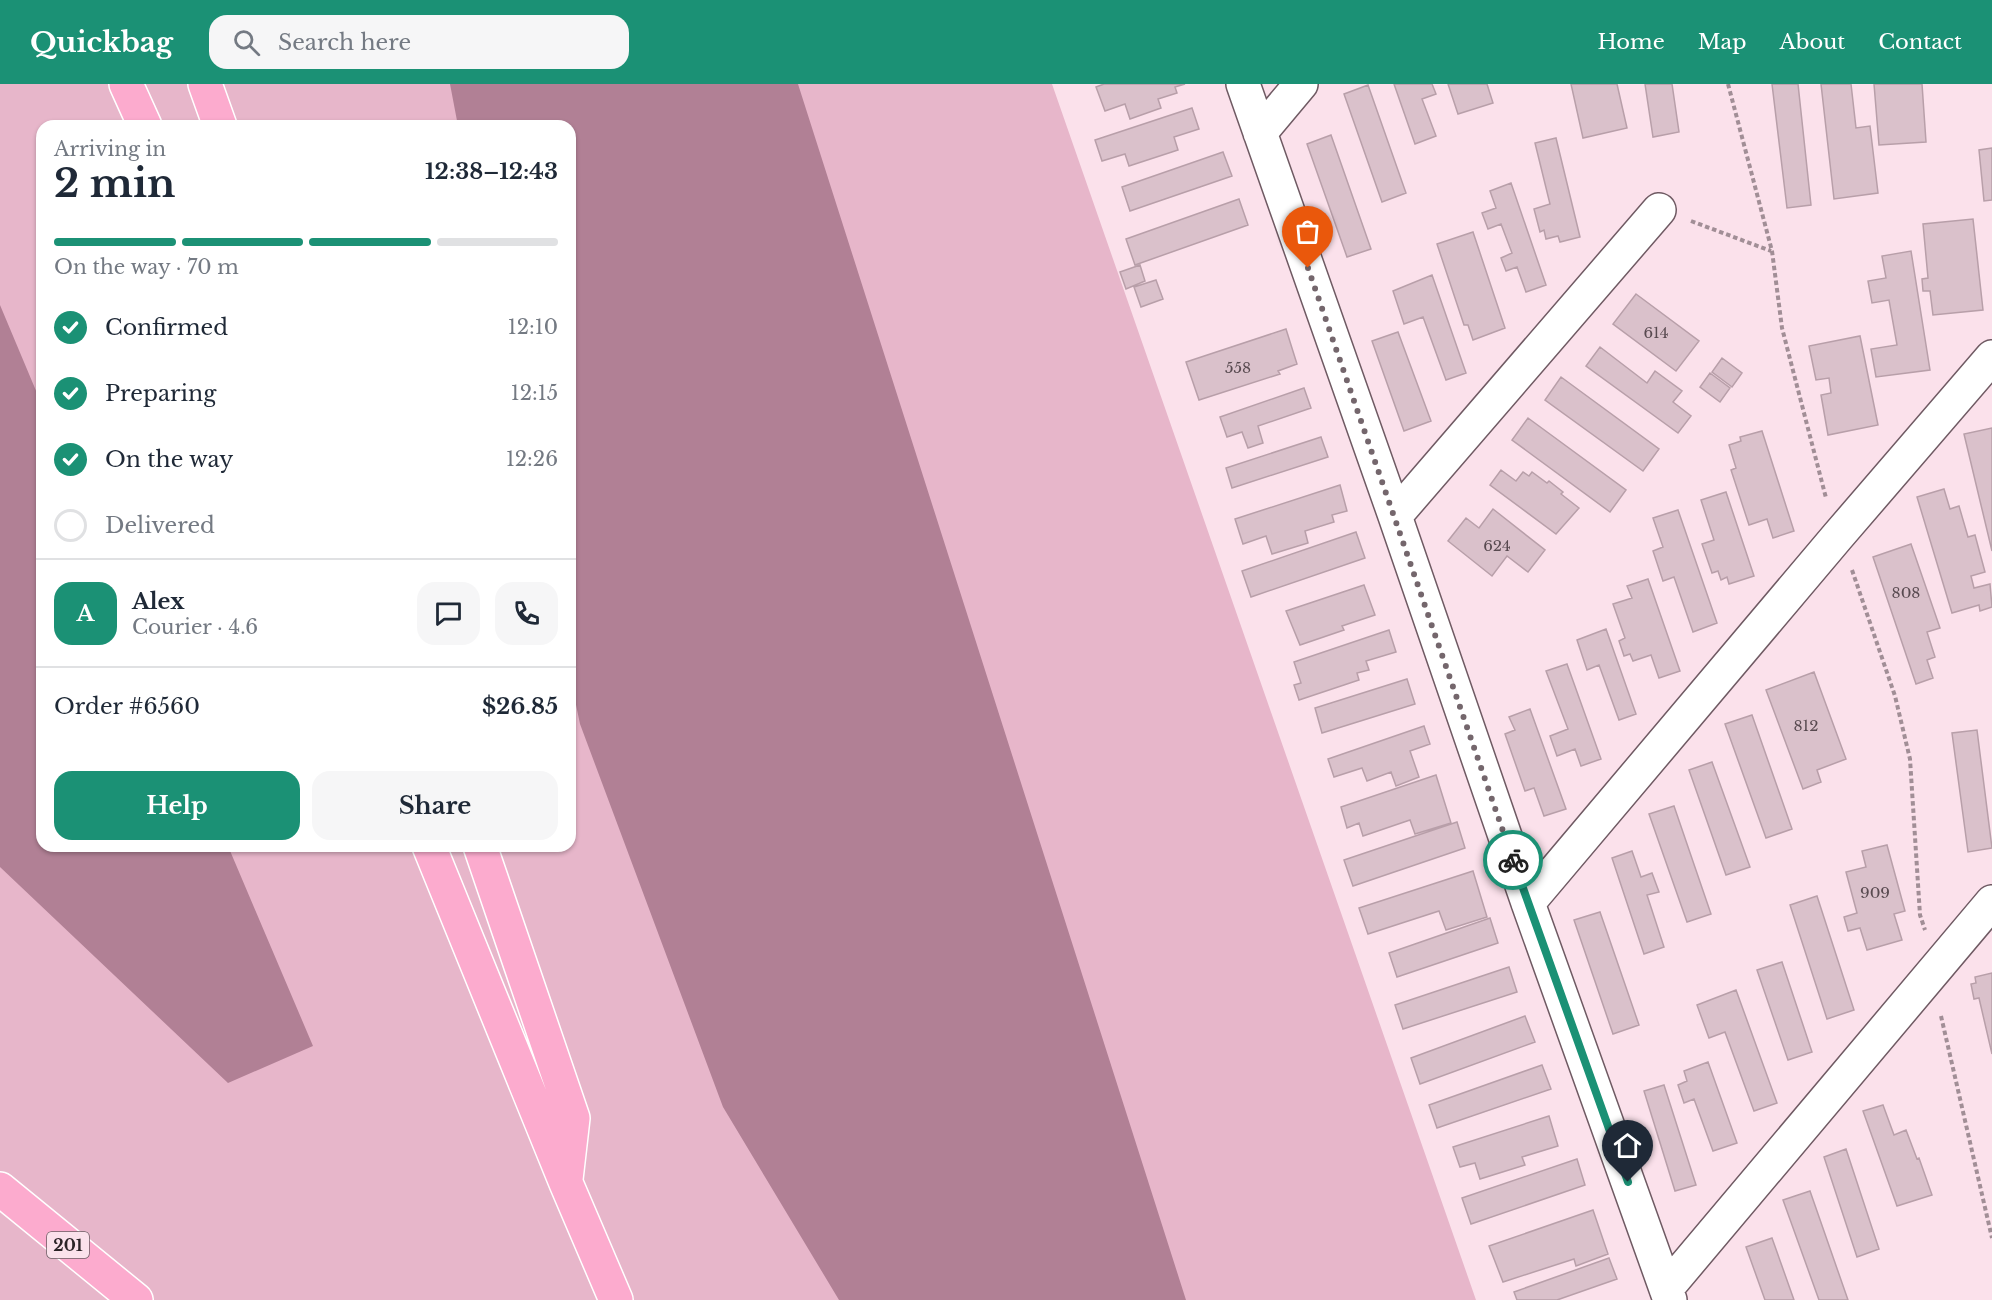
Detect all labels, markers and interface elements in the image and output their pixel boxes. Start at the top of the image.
search box [209,15,629,69]
text: Quickbag [30,25,173,60]
icon: search [230,26,263,59]
text: Search here [278,29,411,56]
text: Home [1598,29,1665,55]
text: Map [1698,29,1746,55]
text: About [1779,29,1845,55]
text: Contact [1878,29,1962,55]
text: Arriving in [54,137,166,161]
text: 12:38–12:43 [425,158,558,185]
text: 2 min [54,159,175,208]
pin [1282,206,1333,268]
icon: bag [1291,215,1324,248]
text: On the way · 70 m [54,255,239,279]
icon: check [54,311,87,344]
text: Confirmed [105,314,228,341]
text: 12:10 [508,315,558,339]
house number: 614 [1643,323,1669,342]
house number: 558 [1225,358,1251,377]
icon: check [54,377,87,410]
text: Preparing [105,380,216,407]
text: 12:15 [511,381,558,405]
icon: check [54,443,87,476]
text: On the way [105,446,233,473]
text: 12:26 [506,447,558,471]
text: Delivered [105,512,215,539]
house number: 624 [1483,536,1511,555]
button: chat [417,582,480,645]
button: phone [495,582,558,645]
house number: 808 [1892,583,1920,602]
text: Alex [132,588,185,615]
text: A [77,600,94,627]
text: Courier · 4.6 [132,615,258,639]
text: Order #6560 [54,693,200,720]
text: $26.85 [482,693,558,720]
house number: 812 [1793,716,1819,735]
button: Help [54,771,300,840]
button: Share [312,771,558,840]
courier [1483,830,1543,890]
icon: bike [1497,844,1530,877]
house number: 909 [1860,883,1890,902]
pin [1602,1120,1653,1182]
icon: home [1611,1129,1644,1162]
road number: 201 [47,1232,89,1258]

